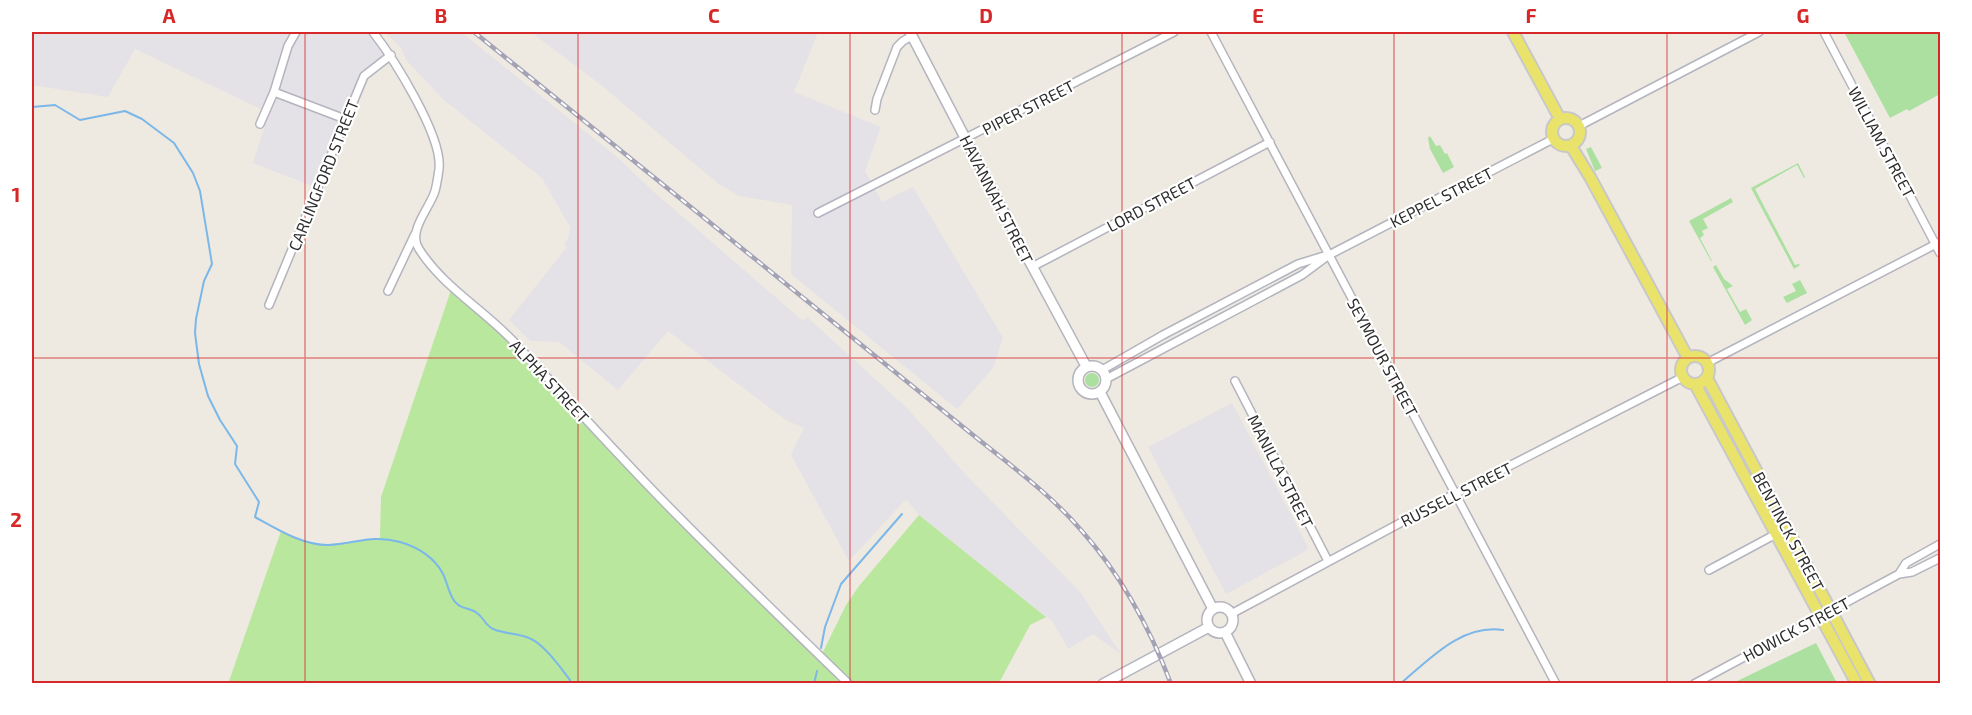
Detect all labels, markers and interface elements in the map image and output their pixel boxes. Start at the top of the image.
text: A [162,3,176,27]
text: B [435,3,447,27]
text: C [708,3,720,27]
text: D [979,3,993,27]
text: E [1252,3,1264,27]
text: F [1525,3,1537,27]
text: G [1797,3,1809,27]
street label: PIPER STREET [979,76,1077,138]
street label: WILLIAM STREET [1845,83,1919,201]
street label: CARLINGFORD STREET [284,97,362,253]
street label: HAVANNAH STREET [956,132,1038,266]
street label: KEPPEL STREET [1386,163,1496,231]
street label: LORD STREET [1103,173,1199,235]
text: 1 [12,182,20,206]
street label: SEYMOUR STREET [1344,295,1422,419]
street label: ALPHA STREET [507,335,593,427]
street label: MANILLA STREET [1244,411,1318,531]
street label: RUSSELL STREET [1397,458,1515,530]
street label: BENTINCK STREET [1750,468,1828,594]
text: 2 [10,507,22,531]
street label: HOWICK STREET [1739,593,1853,665]

